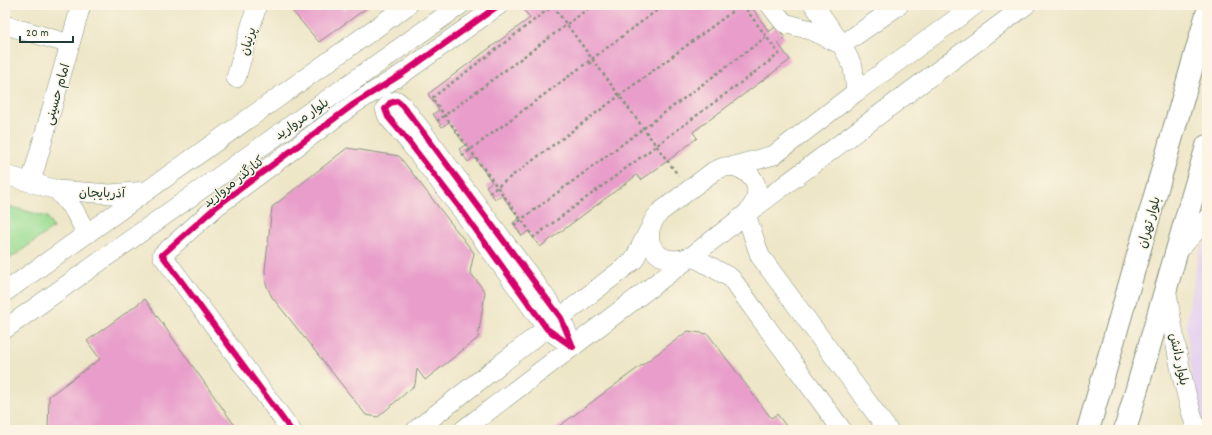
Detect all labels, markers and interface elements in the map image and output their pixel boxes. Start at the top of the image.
scale bar [20,18,73,44]
text: 20 m [26,25,49,42]
street label: پرنیان [236,25,263,58]
street label: امام حسینی [41,62,76,128]
street label: بلوار مروارید [271,94,334,146]
street label: کنارگذر مروارید [200,152,270,213]
street label: آذربایجان [79,185,126,204]
street label: بلوار تهران [1134,195,1167,251]
street label: بلوار دانش [1163,332,1192,387]

